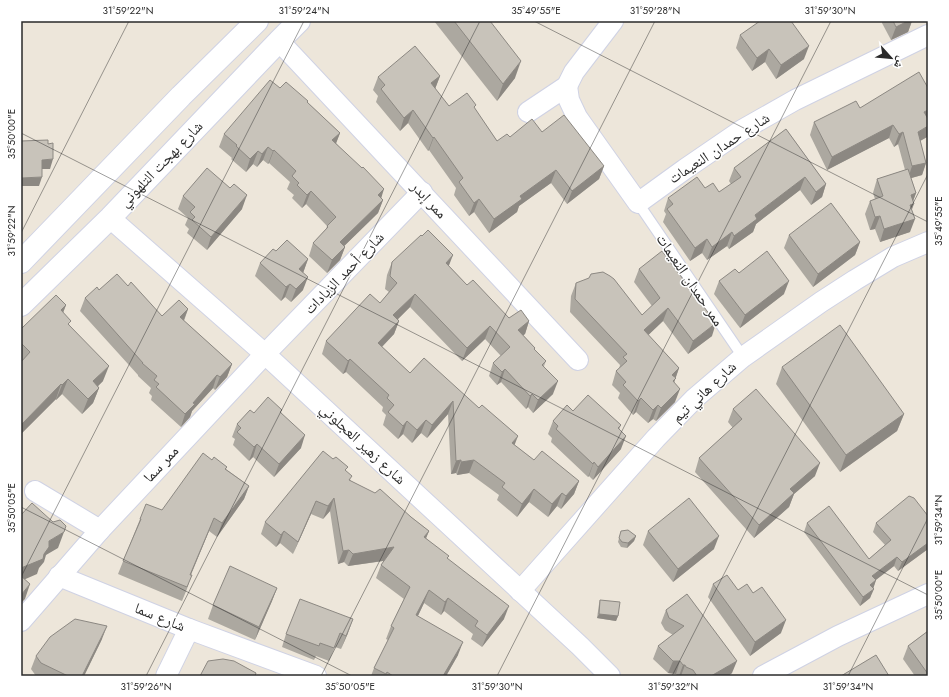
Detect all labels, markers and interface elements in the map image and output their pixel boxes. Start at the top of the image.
text: 31°59'22"N [103,3,153,18]
text: 31°59'24"N [279,3,329,18]
text: 35°49'55"E [511,3,561,18]
text: 31°59'28"N [630,3,680,18]
text: 31°59'30"N [805,3,855,18]
north arrow [871,38,911,78]
text: ش [890,54,910,72]
street label: شارع حمدان النعيمات [664,107,774,189]
text: 35°50'00"E [4,109,19,159]
street label: شارع بهجت التلهوني [114,116,209,213]
street label: ممر إبدر [405,176,452,224]
text: 35°49'55"E [931,196,946,246]
text: 31°59'22"N [4,206,19,256]
street label: شارع أحمد الزيادات [299,227,389,319]
street label: ممر حمدان النعيمات [651,229,729,331]
street label: شارع هاني تيم [667,356,742,429]
street label: شارع زهير العجلوني [315,398,411,490]
street label: ممر سما [138,440,184,487]
text: 35°50'05"E [4,483,19,533]
text: 31°59'34"N [931,495,946,545]
text: 35°50'00"E [931,570,946,620]
street label: شارع سما [131,597,189,637]
text: 31°59'26"N [121,679,171,694]
text: 35°50'05"E [325,679,375,694]
text: 31°59'30"N [472,679,522,694]
text: 31°59'32"N [648,679,698,694]
text: 31°59'34"N [823,679,873,694]

